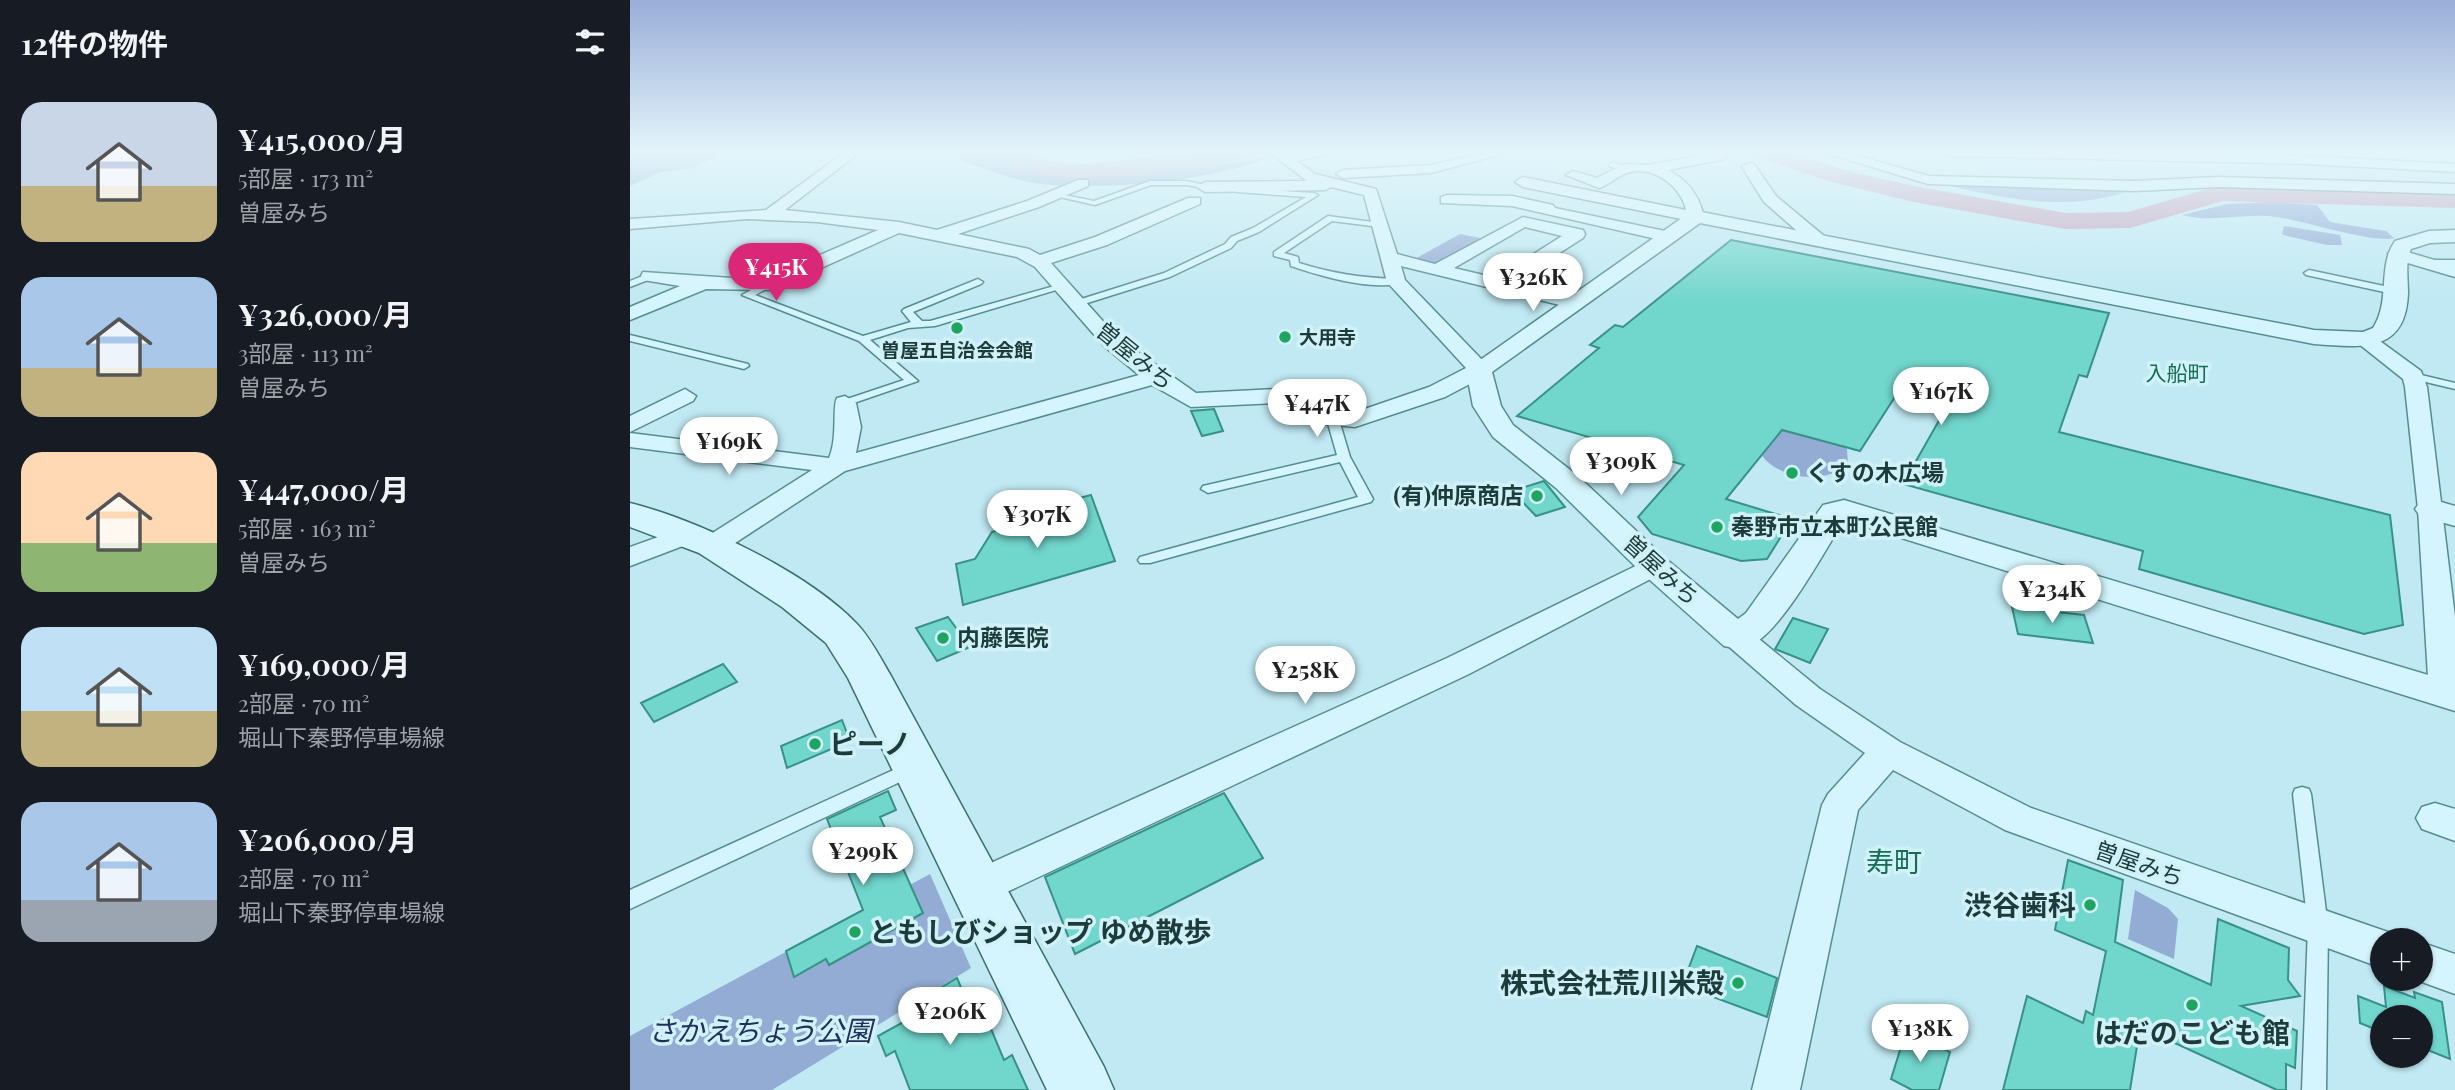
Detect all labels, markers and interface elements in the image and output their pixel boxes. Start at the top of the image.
text: 12件の物件 [21,23,168,63]
icon: filters [571,23,609,61]
text: ¥415,000/月 [238,119,406,159]
icon: home [77,130,161,214]
text: 5部屋 · 173 m² [238,162,373,193]
text: 曽屋みち [238,196,330,227]
pin: ¥415K [727,244,825,303]
text: ¥415K [744,250,808,281]
pin: ¥326K [1484,254,1582,313]
text: ¥326K [1499,260,1567,291]
text: ¥326,000/月 [238,294,413,334]
icon: home [77,305,161,389]
street label: 曽屋みち [1090,314,1181,396]
marker: 曽屋五自治会会館 [949,320,965,336]
place label: 大用寺 [1299,323,1356,349]
marker: 大用寺 [1277,329,1293,345]
place label: 曽屋五自治会会館 [881,336,1033,362]
text: 3部屋 · 113 m² [238,337,373,368]
district label: 入船町 [2146,358,2209,386]
pin: ¥167K [1892,368,1990,427]
text: 曽屋みち [238,371,330,402]
text: ¥167K [1909,374,1973,405]
pin: ¥447K [1268,380,1366,439]
text: ¥447K [1284,386,1350,417]
pin: ¥169K [680,418,778,477]
text: ¥169K [696,424,762,455]
pin: ¥309K [1572,438,1670,497]
text: ¥309K [1586,444,1656,475]
place label: くすの木広場 [1806,456,1944,487]
marker: くすの木広場 [1784,465,1800,481]
text: ¥447,000/月 [238,469,409,509]
place label: (有)仲原商店 [1393,479,1523,510]
icon: home [77,480,161,564]
marker: (有)仲原商店 [1529,488,1545,504]
pin: ¥307K [988,490,1086,550]
text: ¥307K [1003,497,1071,528]
place label: 秦野市立本町公民館 [1731,510,1938,541]
text: 5部屋 · 163 m² [238,512,376,543]
marker: 秦野市立本町公民館 [1709,519,1725,535]
street label: 曽屋みち [1617,527,1707,611]
text: 曽屋みち [238,546,330,577]
pin: ¥234K [2003,566,2101,625]
text: ¥234K [2018,572,2086,603]
place label: 内藤医院 [957,621,1049,652]
marker: 内藤医院 [935,630,951,646]
text: ¥169,000/月 [238,644,410,684]
pin: ¥258K [1256,646,1354,706]
text: ¥258K [1271,653,1339,684]
icon: home [77,655,161,739]
text: 2部屋 · 70 m² [238,687,370,718]
text: 堀山下秦野停車場線 [238,721,445,752]
place label: ピーノ [829,724,911,761]
marker: ピーノ [807,736,823,752]
text: ¥206,000/月 [238,819,417,859]
pin: ¥299K [814,828,912,887]
icon: home [77,830,161,914]
street label: 曽屋みち [2091,833,2188,892]
text: ¥299K [828,834,898,865]
district label: 寿町 [1866,842,1922,879]
text: 2部屋 · 70 m² [238,862,370,893]
place label: 渋谷歯科 [1964,885,2076,922]
text: 堀山下秦野停車場線 [238,896,445,927]
marker: 渋谷歯科 [2082,897,2098,913]
place label: ともしびショップ ゆめ散歩 [869,912,1212,949]
marker: ともしびショップ ゆめ散歩 [847,924,863,940]
map controls [2370,928,2433,1068]
button: + [2370,928,2433,991]
place label: 株式会社荒川米殻 [1500,963,1724,1000]
marker: 株式会社荒川米殻 [1730,975,1746,991]
pin: ¥206K [901,988,999,1047]
text: ¥206K [914,994,986,1025]
marker: はだのこども館 [2184,997,2200,1013]
pin: ¥138K [1871,1004,1969,1064]
button: − [2370,1005,2433,1068]
park label: さかえちょう公園 [648,1011,876,1048]
text: ¥138K [1888,1011,1952,1042]
place label: はだのこども館 [2094,1013,2290,1050]

